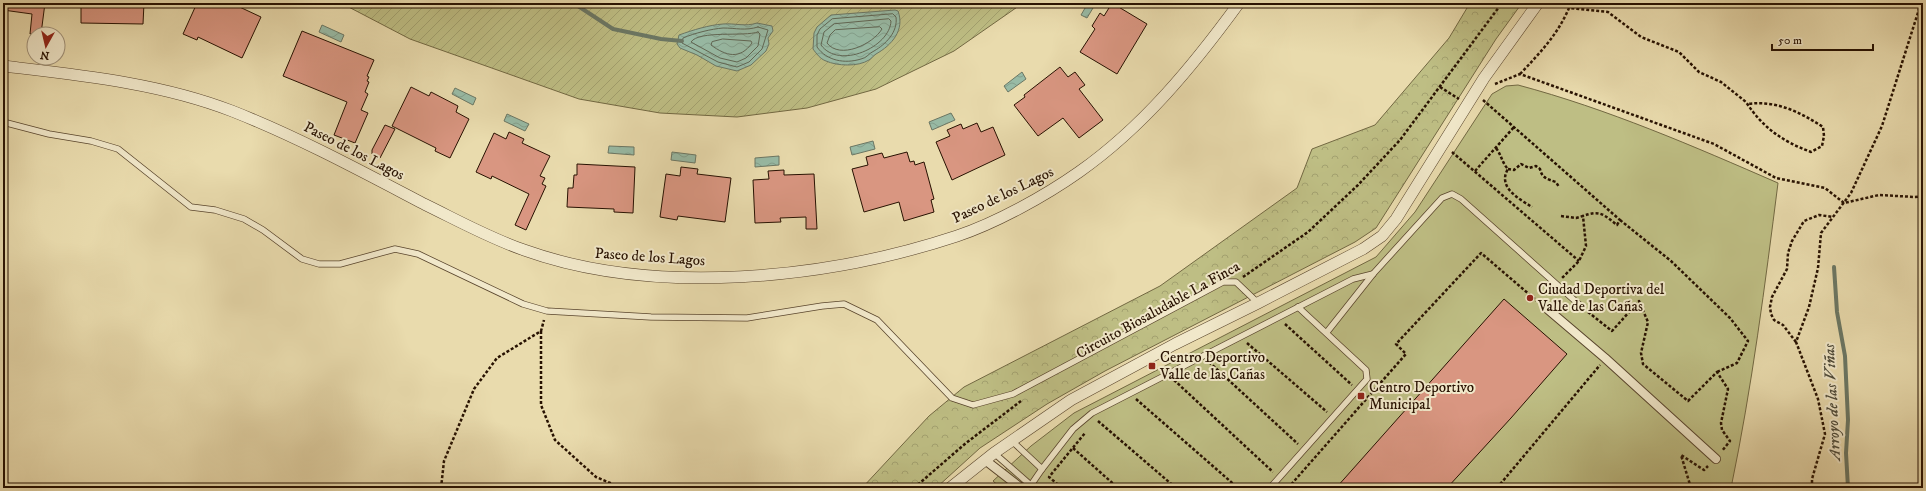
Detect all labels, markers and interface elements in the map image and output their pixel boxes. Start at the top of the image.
north arrow [26,26,66,66]
scale bar [1772,26,1873,52]
text: 50 m [1778,33,1802,48]
text: N [39,47,50,62]
street label: Paseo de los Lagos [300,117,408,185]
street label: Paseo de los Lagos [949,162,1057,228]
street label: Paseo de los Lagos [594,244,706,270]
street label: Circuito Biosaludable La Finca [1073,257,1244,363]
place label: Ciudad Deportiva del Valle de las Cañas [1537,280,1665,316]
marker: Ciudad Deportiva del Valle de las Cañas [1525,293,1535,303]
water label: Arroyo de las Viñas [1819,342,1845,463]
place label: Centro Deportivo Valle de las Cañas [1159,348,1265,384]
marker: Centro Deportivo Valle de las Cañas [1147,361,1157,371]
place label: Centro Deportivo Municipal [1369,378,1474,414]
marker: Centro Deportivo Municipal [1356,391,1366,401]

